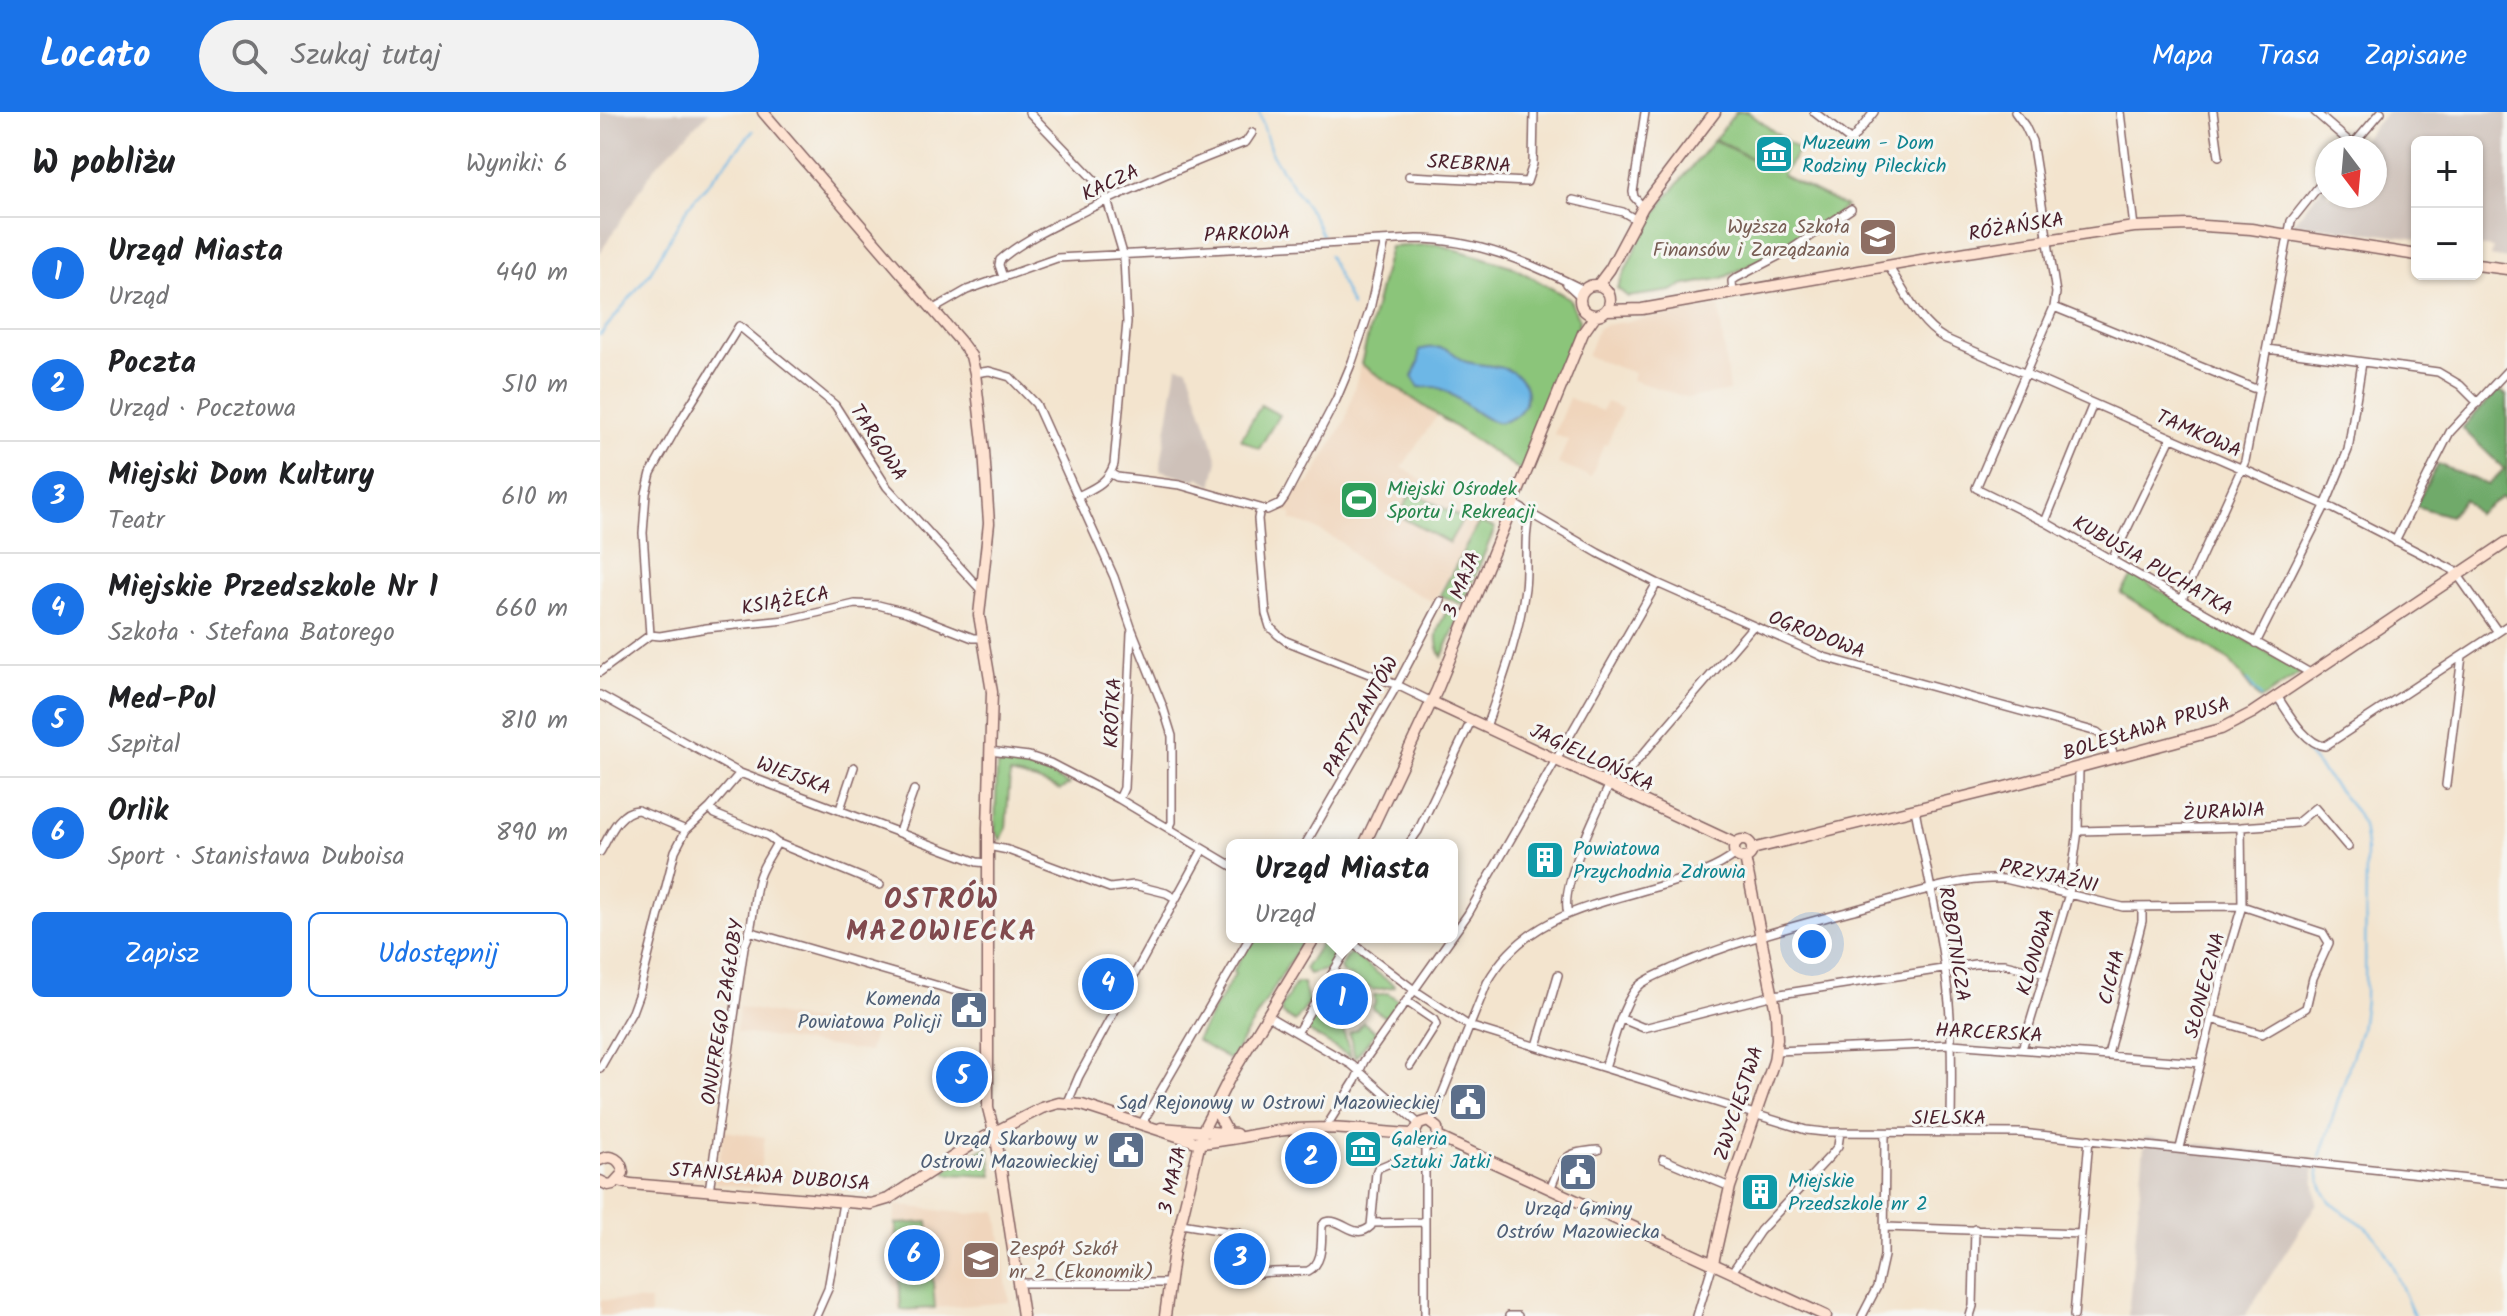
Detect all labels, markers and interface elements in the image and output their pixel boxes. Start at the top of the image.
search box [199,20,759,92]
text: Locato [40,26,151,86]
text: Szukaj tutaj [291,32,441,80]
icon: search [227,34,271,78]
text: Mapa [2152,34,2213,79]
text: Trasa [2257,34,2320,79]
text: Zapisane [2364,34,2467,79]
place label: Muzeum - Dom Rodziny Pileckich [1802,128,1947,183]
museum icon: Muzeum - Dom Rodziny Pileckich [1753,133,1795,175]
north arrow [2315,136,2387,208]
map controls [2411,136,2483,280]
button: + [2411,136,2483,208]
text: W pobliżu [32,137,175,191]
text: Wyniki: 6 [466,143,568,185]
street label: SREBRNA [1426,147,1512,183]
street label: KACZA [1077,157,1145,211]
street label: RÓŻAŃSKA [1966,205,2067,251]
button: − [2411,208,2483,280]
place label: Wyższa Szkoła Finansów i Zarządzania [1653,212,1850,267]
school or university icon: Wyższa Szkoła Finansów i Zarządzania [1857,216,1899,258]
street label: PARKOWA [1203,217,1291,253]
text: Urząd Miasta [108,228,283,276]
text: 1 [54,252,62,294]
text: 440 m [495,252,568,294]
text: Urząd [108,276,169,318]
text: Poczta [108,340,196,388]
text: 2 [50,364,66,406]
text: 510 m [502,364,568,406]
text: Urząd · Pocztowa [108,388,296,430]
street label: TARGOWA [840,398,914,488]
street label: TAMKOWA [2150,402,2246,468]
text: Miejski Dom Kultury [108,452,374,500]
place label: Miejski Ośrodek Sportu i Rekreacji [1387,474,1536,529]
text: 3 [51,476,65,518]
text: 610 m [501,476,568,518]
sports icon: Miejski Ośrodek Sportu i Rekreacji [1338,479,1380,521]
text: Teatr [108,500,164,542]
street label: KUBUSIA PUCHATKA [2066,508,2238,626]
street label: 3 MAJA [1435,547,1491,623]
text: Miejskie Przedszkole Nr 1 [108,564,438,612]
street label: KSIĄŻĘCA [739,578,832,625]
text: 4 [51,588,65,630]
text: 660 m [495,588,568,630]
street label: OGRODOWA [1763,603,1869,669]
text: Szkoła · Stefana Batorego [108,612,395,654]
street label: PARTYZANTÓW [1315,651,1408,783]
text: Med-Pol [108,676,216,724]
street label: KRÓTKA [1096,677,1132,749]
street label: BOLESŁAWA PRUSA [2059,689,2234,771]
text: 5 [51,700,65,742]
text: 810 m [500,700,568,742]
street label: JAGIELLOŃSKA [1524,716,1659,802]
text: Szpital [108,724,181,766]
street label: WIEJSKA [751,749,835,805]
text: Orlik [108,788,168,836]
street label: ŻURAWIA [2182,795,2266,831]
text: 6 [51,812,65,854]
text: 890 m [496,812,568,854]
place label: Powiatowa Przychodnia Zdrowia [1573,834,1746,889]
text: Sport · Stanisława Duboisa [108,836,405,878]
popup [1226,839,1458,943]
building icon: Powiatowa Przychodnia Zdrowia [1524,839,1566,881]
text: Urząd Miasta [1255,846,1430,894]
street label: PRZYJAŹNI [1996,851,2101,903]
district label: OSTRÓW MAZOWIECKA [846,878,1038,955]
street label: ROBOTNICZA [1928,885,1978,1004]
text: Urząd [1255,894,1315,936]
street label: KLONOWA [2009,906,2065,1000]
button: Zapisz [32,912,292,997]
button: Udostępnij [308,912,568,997]
street label: ONUFREGO ZAGŁOBY [693,916,755,1107]
your location [1792,924,1832,964]
street label: SŁONECZNA [2176,929,2235,1042]
street label: CICHA [2091,947,2135,1008]
pin: 4 [1082,954,1134,1014]
pin: 1 [1316,969,1368,1029]
place label: Komenda Powiatowa Policji [798,984,942,1039]
public building icon: Komenda Powiatowa Policji [948,989,990,1031]
street label: HARCERSKA [1935,1015,2043,1053]
street label: ZWYCIĘSTWA [1706,1042,1773,1165]
pin: 5 [936,1047,988,1107]
public building icon: Sąd Rejonowy w Ostrowi Mazowieckiej [1447,1081,1489,1123]
place label: Sąd Rejonowy w Ostrowi Mazowieckiej [1117,1088,1441,1120]
street label: SIELSKA [1912,1103,1986,1135]
place label: Urząd Skarbowy w Ostrowi Mazowieckiej [920,1124,1099,1179]
place label: Galeria Sztuki Jatki [1391,1124,1492,1179]
pin: 2 [1285,1128,1337,1188]
museum icon: Galeria Sztuki Jatki [1342,1128,1384,1170]
public building icon: Urząd Skarbowy w Ostrowi Mazowieckiej [1105,1129,1147,1171]
street label: 3 MAJA [1151,1143,1197,1218]
public building icon: Urząd Gminy Ostrów Mazowiecka [1557,1151,1599,1193]
street label: STANISŁAWA DUBOISA [669,1155,871,1201]
place label: Miejskie Przedszkole nr 2 [1788,1166,1928,1221]
building icon: Miejskie Przedszkole nr 2 [1739,1171,1781,1213]
place label: Urząd Gminy Ostrów Mazowiecka [1496,1194,1660,1249]
pin: 6 [888,1225,940,1285]
pin: 3 [1214,1229,1266,1289]
place label: Zespół Szkół nr 2 (Ekonomik) [1009,1234,1154,1289]
school or university icon: Zespół Szkół nr 2 (Ekonomik) [960,1239,1002,1281]

